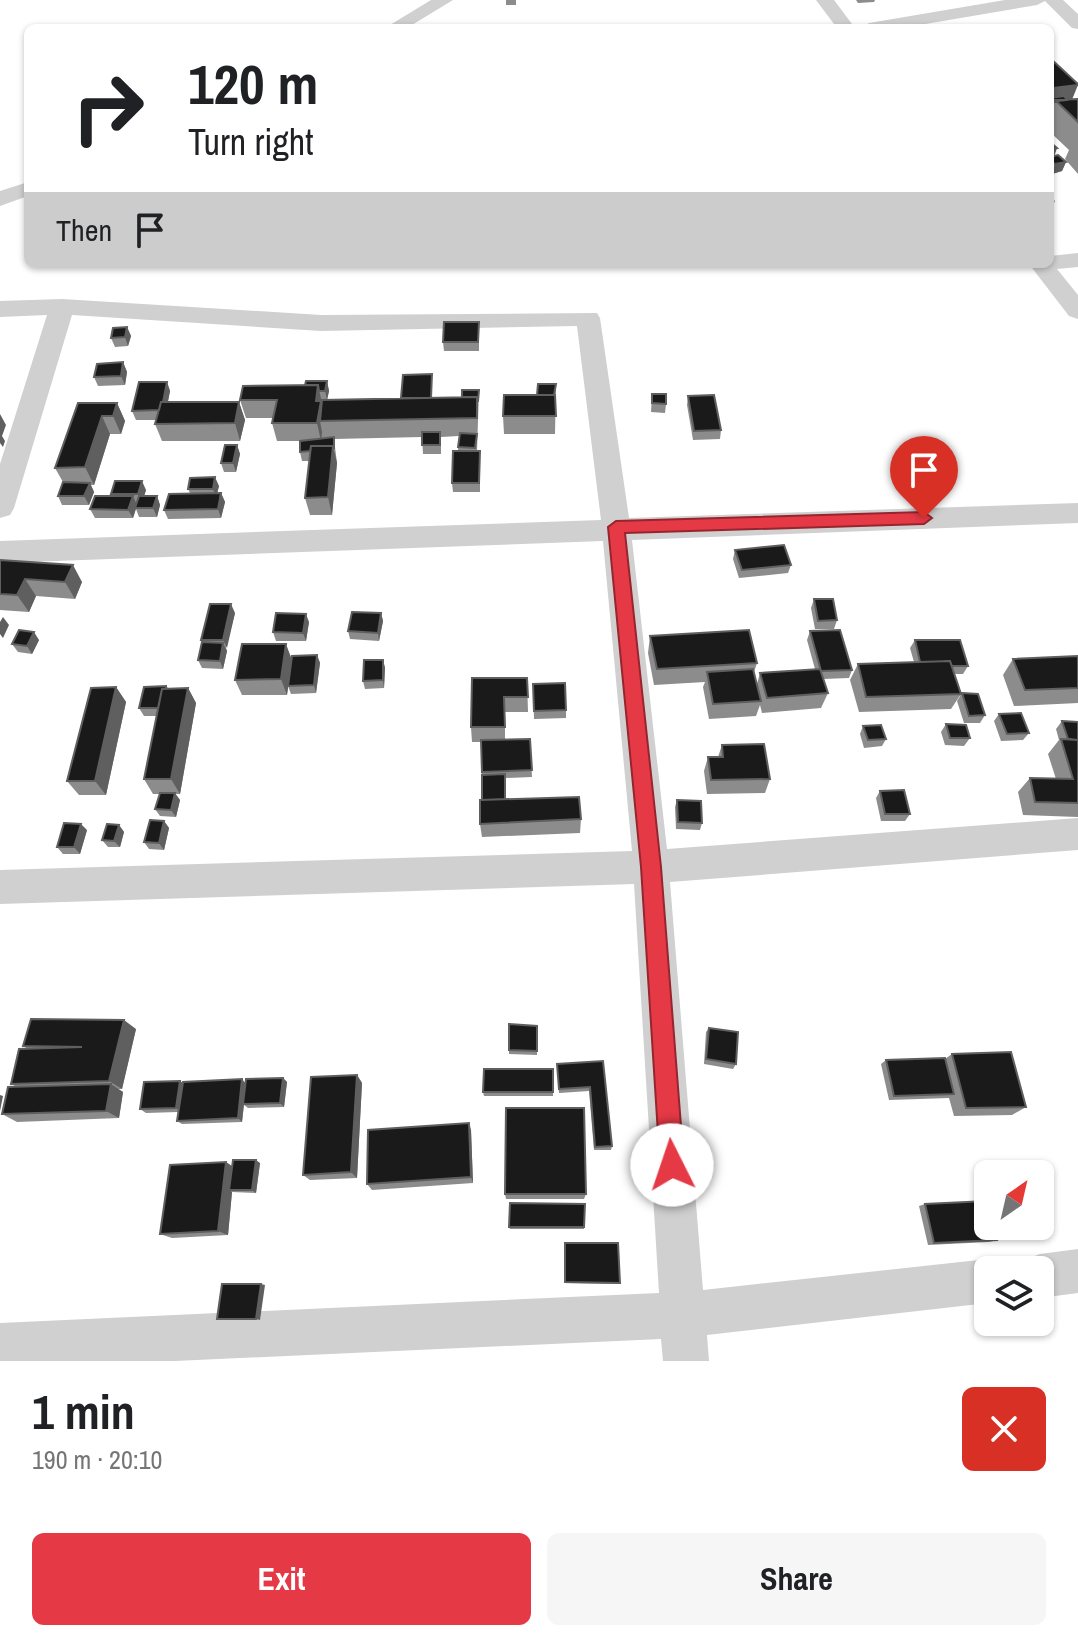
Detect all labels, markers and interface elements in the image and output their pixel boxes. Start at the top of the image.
text: 120 m [188,46,318,121]
icon: right [56,56,160,160]
text: Turn right [188,118,313,166]
icon: arrive [128,208,172,252]
text: Then [56,210,112,250]
pin [890,436,958,518]
icon: arrive [902,448,946,492]
position arrow [630,1123,714,1207]
north arrow [974,1160,1054,1240]
map controls [974,1160,1054,1336]
button: layers [974,1256,1054,1336]
text: 1 min [32,1379,135,1444]
button: close [962,1387,1046,1471]
text: 190 m · 20:10 [32,1442,162,1477]
button: Exit [32,1533,531,1625]
button: Share [547,1533,1046,1625]

